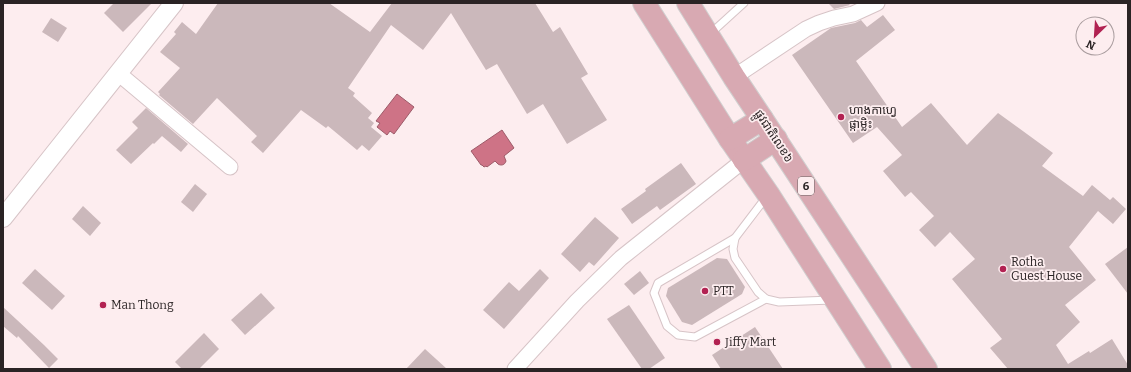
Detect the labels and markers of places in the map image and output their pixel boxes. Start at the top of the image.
place label: ហាងកាហ្វេ ផ្កាម្លិះ [849,103,897,131]
marker: ហាងកាហ្វេ ផ្កាម្លិះ [836,112,846,122]
place label: Rotha Guest House [1011,255,1082,283]
marker: Rotha Guest House [998,264,1008,274]
place label: PTT [713,284,734,298]
marker: PTT [700,286,710,296]
place label: Man Thong [111,298,174,312]
marker: Man Thong [98,300,108,310]
place label: Jiffy Mart [724,335,777,349]
marker: Jiffy Mart [712,337,722,347]

